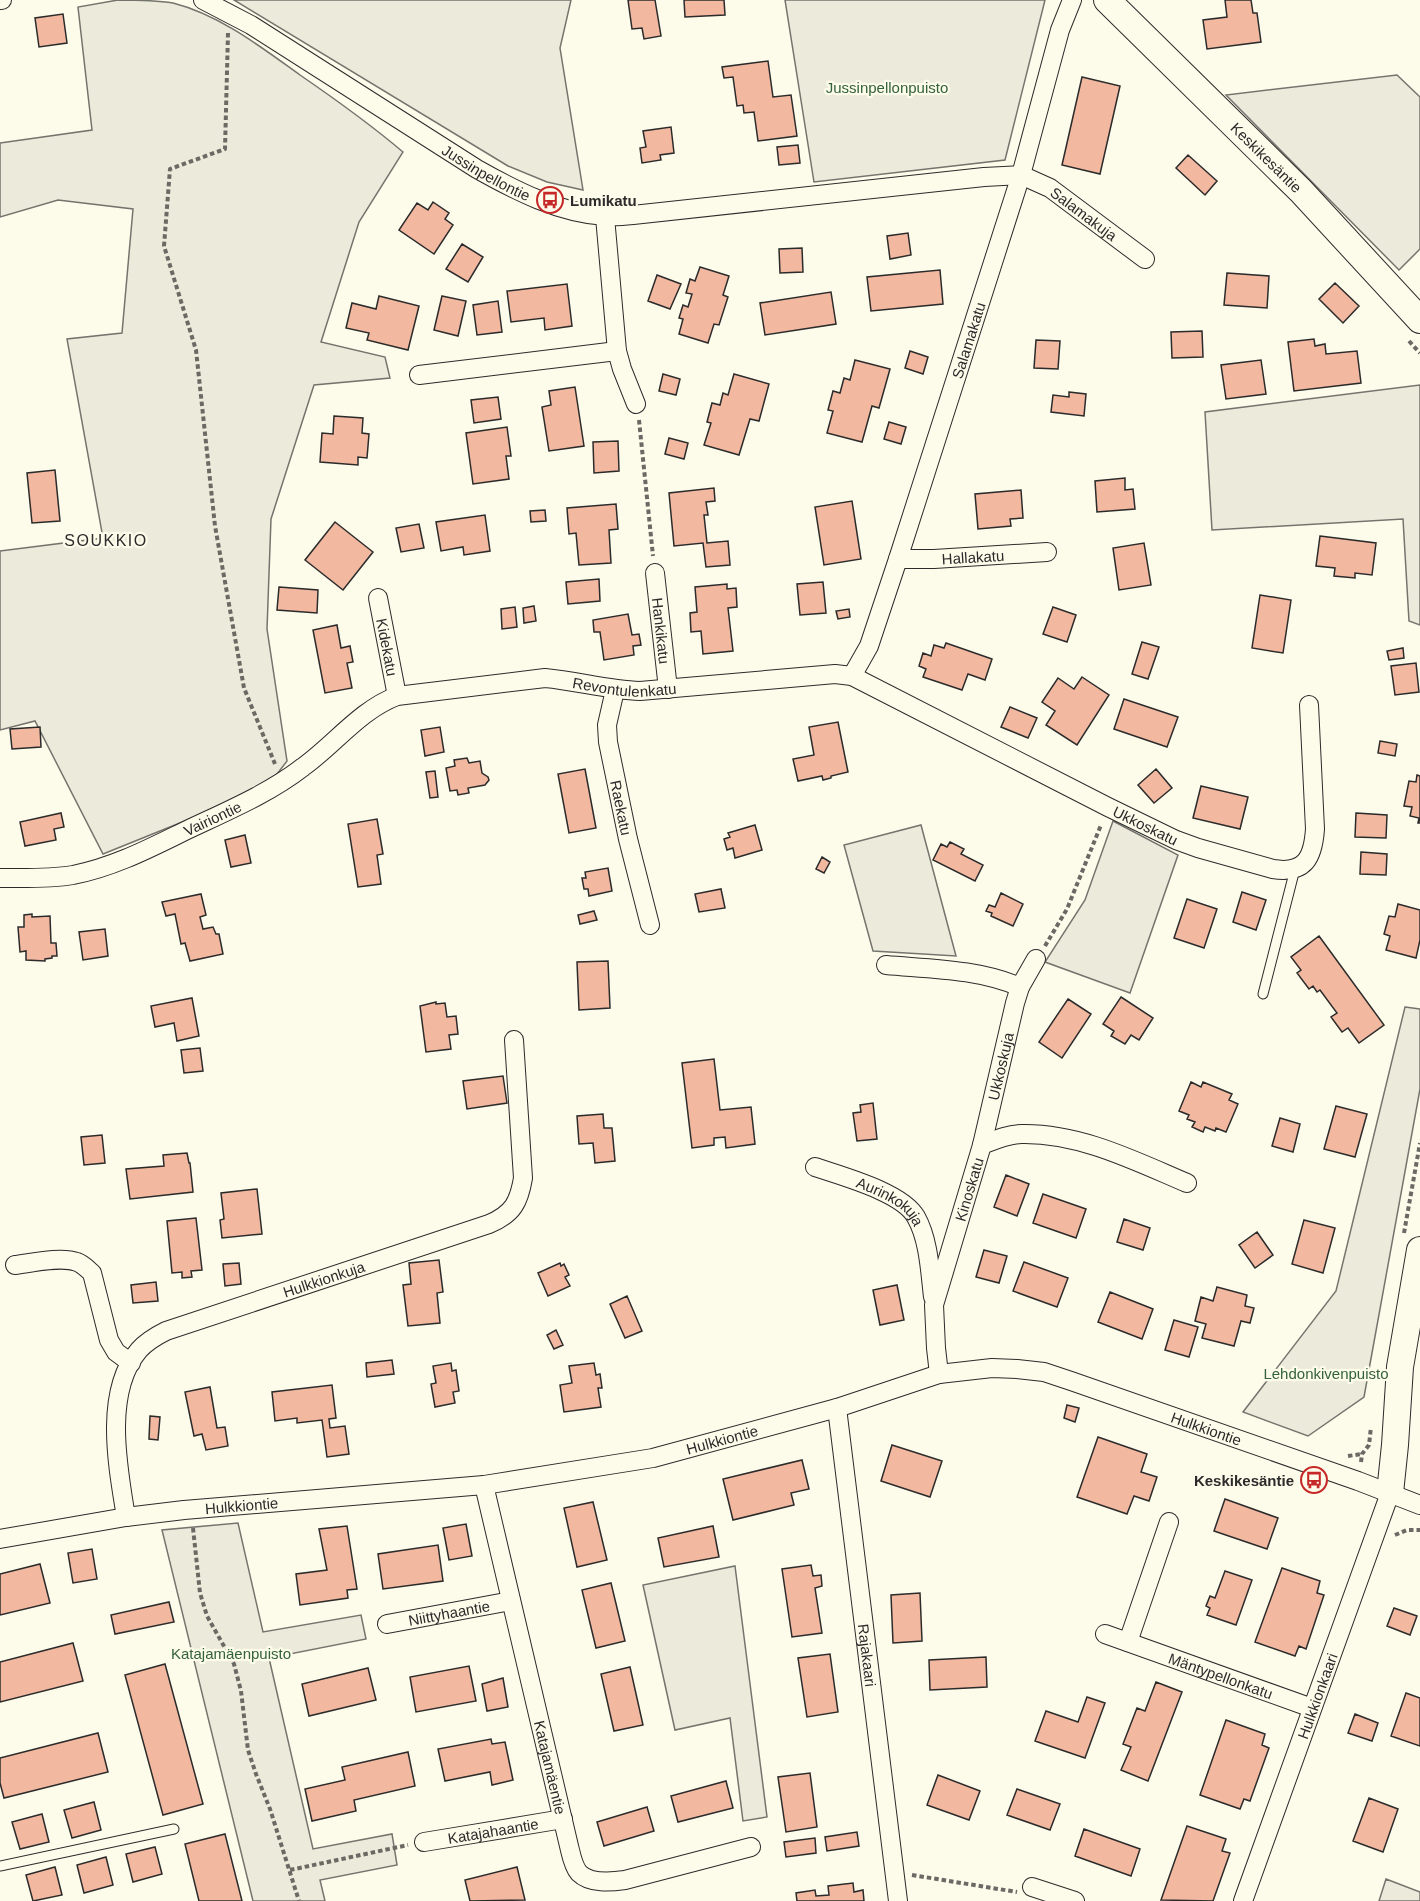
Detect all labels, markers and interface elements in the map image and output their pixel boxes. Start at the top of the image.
park label: Jussinpellonpuisto [826,79,948,96]
street label: Keskikesäntie [1228,119,1306,196]
street label: Jussinpellontie [439,141,533,204]
street label: Salamakuja [1048,183,1121,244]
bus stop icon: Lumikatu [535,185,565,215]
place label: Lumikatu [570,192,637,209]
street label: Salamakatu [948,300,988,380]
district label: SOUKKIO [64,532,148,549]
street label: Hallakatu [941,546,1005,567]
street label: Hankikatu [649,597,674,665]
street label: Kidekatu [374,617,401,677]
street label: Revontulenkatu [571,673,677,700]
street label: Raekatu [608,779,636,837]
street label: Vairiontie [181,797,244,839]
street label: Ukkoskatu [1110,802,1181,848]
street label: Ukkoskuja [984,1030,1017,1102]
street label: Kinoskatu [951,1155,986,1223]
street label: Aurinkokuja [854,1173,928,1229]
street label: Hulkkionkuja [281,1257,367,1300]
park label: Lehdonkivenpuisto [1263,1365,1389,1382]
street label: Hulkkiontie [1169,1408,1244,1448]
street label: Hulkkiontie [684,1421,760,1457]
bus stop icon: Keskikesäntie [1299,1465,1329,1495]
place label: Keskikesäntie [1194,1472,1294,1489]
street label: Hulkkiontie [204,1494,279,1517]
street label: Niittyhaantie [407,1597,491,1628]
street label: Rajakaari [855,1623,880,1688]
park label: Katajamäenpuisto [171,1645,291,1662]
street label: Mäntypellonkatu [1167,1649,1275,1702]
street label: Hulkkionkaari [1294,1651,1340,1741]
street label: Katajamäentie [531,1719,570,1816]
street label: Katajahaantie [446,1815,540,1846]

